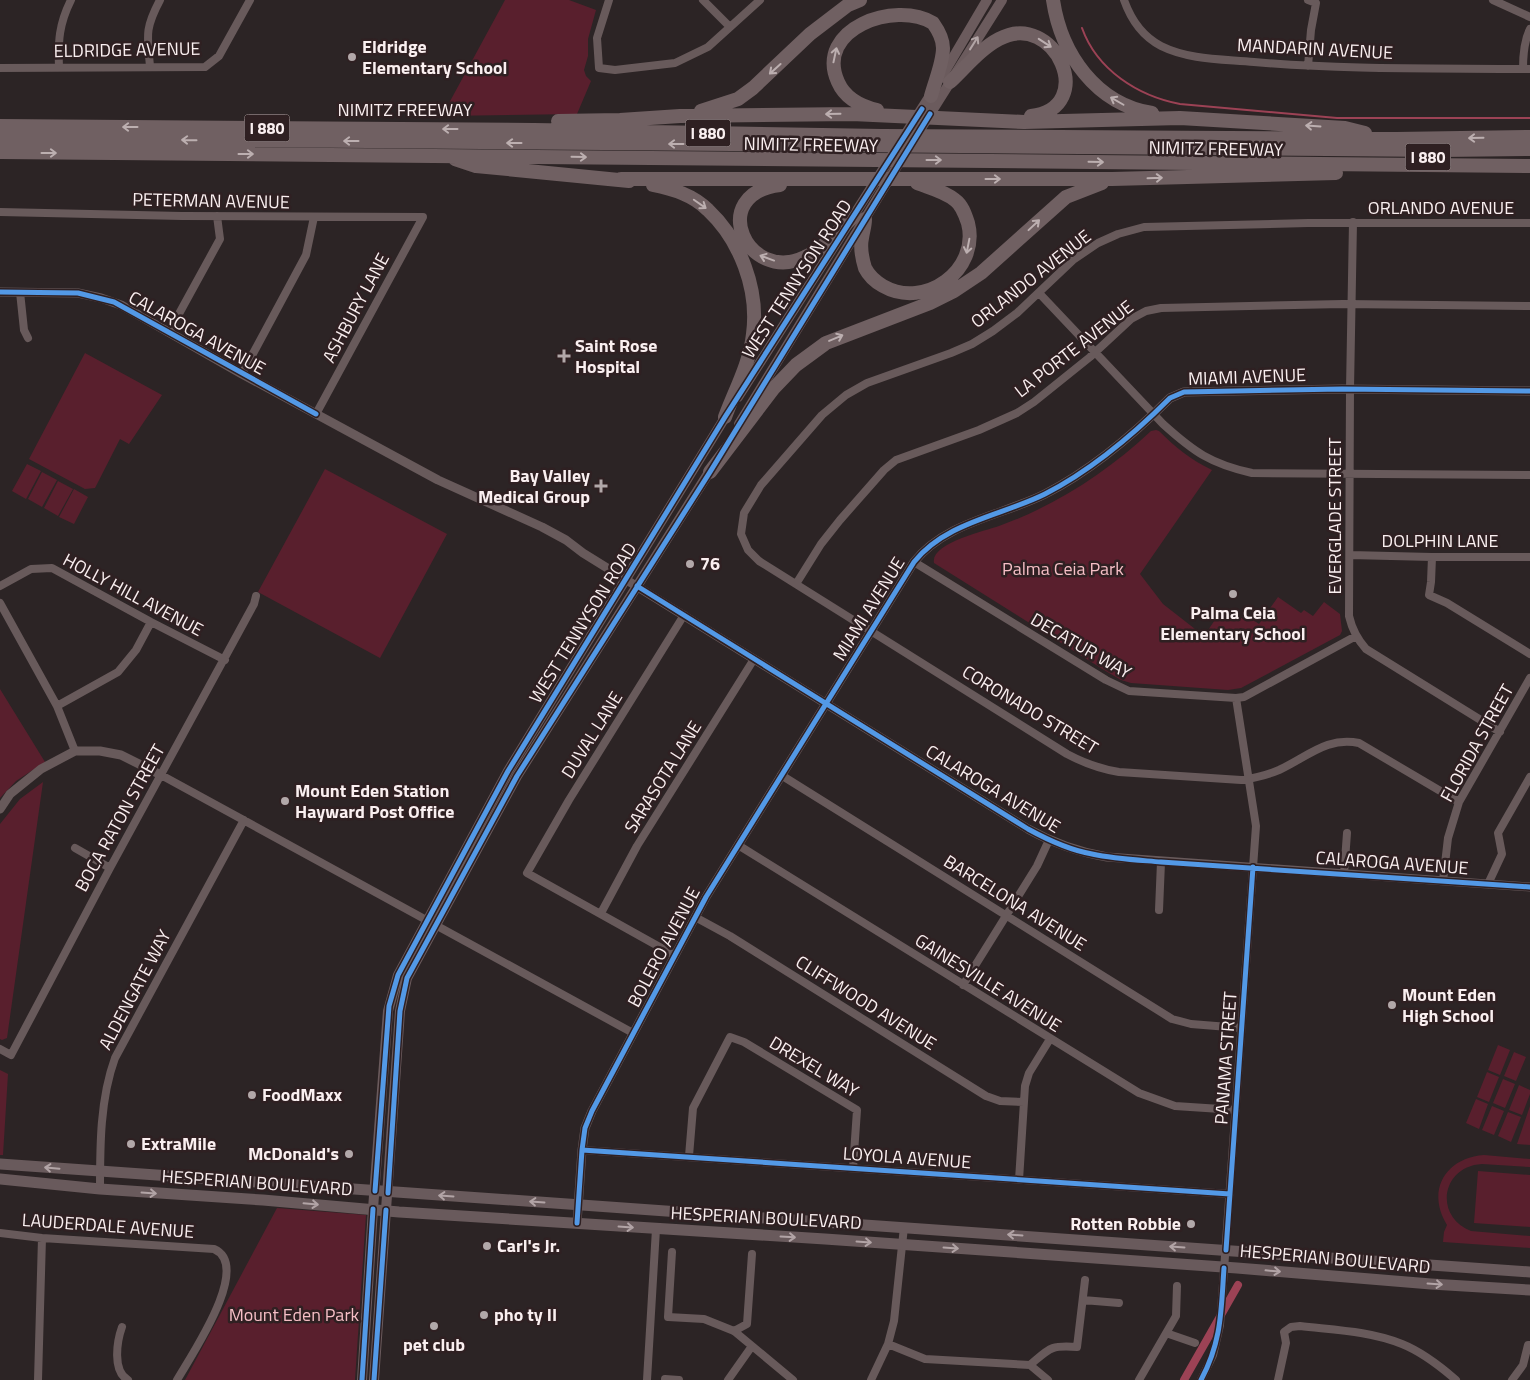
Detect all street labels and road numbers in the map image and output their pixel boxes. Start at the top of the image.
street label: MANDARIN AVENUE [1236,31,1394,66]
street label: ELDRIDGE AVENUE [53,35,201,64]
street label: NIMITZ FREEWAY [338,96,473,123]
road number: I 880 [244,115,290,142]
road number: I 880 [686,120,730,146]
street label: NIMITZ FREEWAY [743,130,879,159]
street label: NIMITZ FREEWAY [1148,134,1284,163]
road number: I 880 [1406,144,1450,170]
street label: PETERMAN AVENUE [132,186,290,215]
street label: WEST TENNYSON ROAD [735,194,858,364]
street label: ORLANDO AVENUE [1368,194,1514,221]
street label: ORLANDO AVENUE [965,223,1097,334]
street label: ASHBURY LANE [315,248,396,368]
street label: CALAROGA AVENUE [124,284,271,381]
street label: LA PORTE AVENUE [1008,293,1139,404]
street label: MIAMI AVENUE [1187,361,1307,392]
street label: EVERGLADE STREET [1321,437,1348,595]
street label: DOLPHIN LANE [1382,527,1499,554]
street label: WEST TENNYSON ROAD [522,537,643,708]
street label: HOLLY HILL AVENUE [58,546,208,643]
street label: MIAMI AVENUE [826,551,911,666]
street label: DECATUR WAY [1026,606,1137,685]
street label: CORONADO STREET [957,658,1104,761]
street label: FLORIDA STREET [1433,679,1520,807]
street label: DUVAL LANE [554,686,629,783]
street label: SARASOTA LANE [617,715,708,838]
street label: CALAROGA AVENUE [921,738,1066,840]
street label: BOCA RATON STREET [68,739,172,897]
street label: CALAROGA AVENUE [1315,844,1469,881]
street label: BARCELONA AVENUE [939,848,1092,957]
street label: BOLERO AVENUE [620,882,707,1012]
street label: ALDENGATE WAY [92,925,178,1055]
street label: GAINESVILLE AVENUE [910,927,1067,1039]
street label: CLIFFWOOD AVENUE [791,948,942,1057]
street label: PANAMA STREET [1207,990,1244,1125]
street label: DREXEL WAY [764,1029,864,1104]
street label: LOYOLA AVENUE [842,1140,972,1175]
street label: HESPERIAN BOULEVARD [161,1162,353,1203]
street label: HESPERIAN BOULEVARD [670,1199,862,1236]
street label: LAUDERDALE AVENUE [21,1206,195,1245]
street label: HESPERIAN BOULEVARD [1239,1237,1432,1280]

